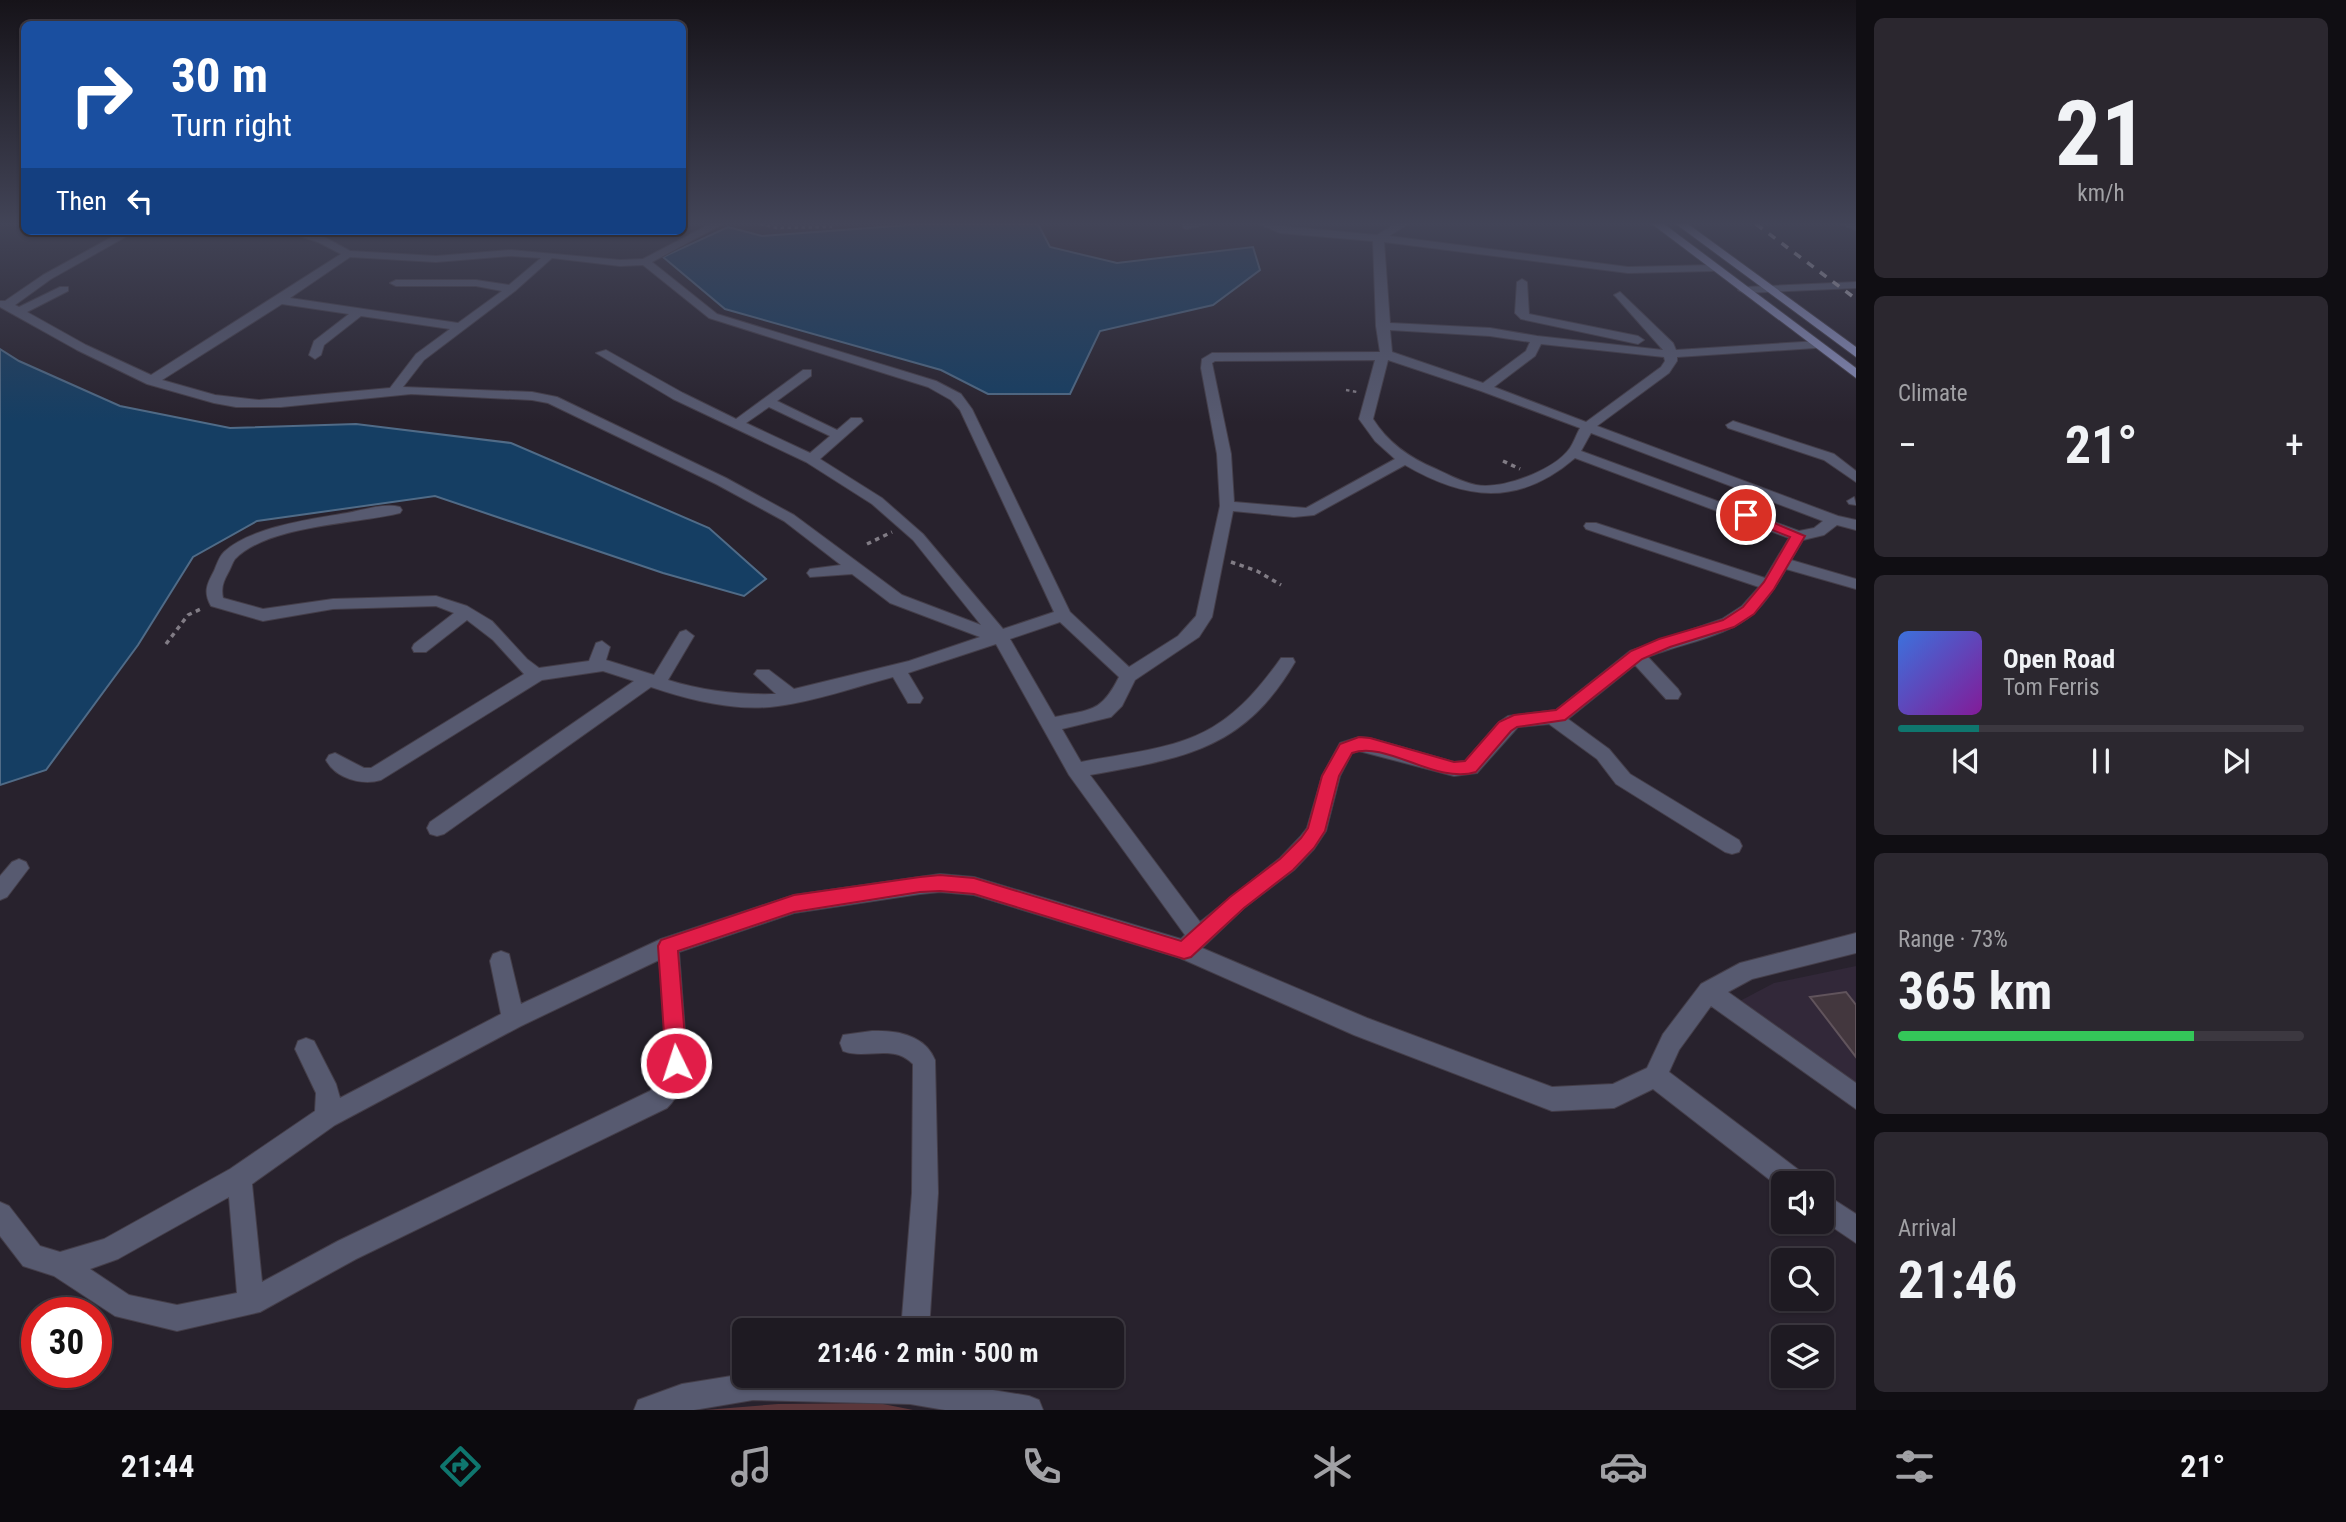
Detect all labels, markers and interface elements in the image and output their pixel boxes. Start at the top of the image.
text: 30 m [171,47,268,104]
icon: right [56,49,147,140]
text: 21 [2055,81,2147,187]
text: Turn right [171,106,292,144]
text: km/h [2077,180,2125,207]
icon: left [121,182,159,220]
text: Then [56,186,107,216]
text: Climate [1898,380,1968,407]
text: 21° [2065,415,2137,476]
text: − [1898,423,1917,467]
text: + [2285,423,2304,467]
pin [1716,485,1776,545]
icon: arrive [1727,496,1765,534]
text: Open Road [2003,644,2115,674]
text: Tom Ferris [2003,674,2099,701]
icon: previous [1947,742,1985,780]
icon: pause [2082,742,2120,780]
icon: next [2217,742,2255,780]
text: Range · 73% [1898,926,2008,953]
text: 365 km [1898,961,2052,1022]
position arrow [639,1026,713,1100]
map controls [1771,1171,1834,1388]
button: sound [1771,1171,1834,1234]
text: Arrival [1898,1215,1957,1242]
button: search [1771,1248,1834,1311]
text: 21:46 [1898,1250,2017,1311]
speed limit sign: 30 [21,1297,112,1388]
button: layers [1771,1325,1834,1388]
text: 21:46 · 2 min · 500 m [818,1338,1038,1368]
icon: directions [436,1442,485,1491]
icon: music [727,1442,776,1491]
icon: phone [1017,1442,1066,1491]
icon: climate [1308,1442,1357,1491]
icon: car [1599,1442,1648,1491]
icon: filters [1890,1442,1939,1491]
text: 21:44 [121,1447,194,1485]
text: 21° [2180,1447,2225,1485]

